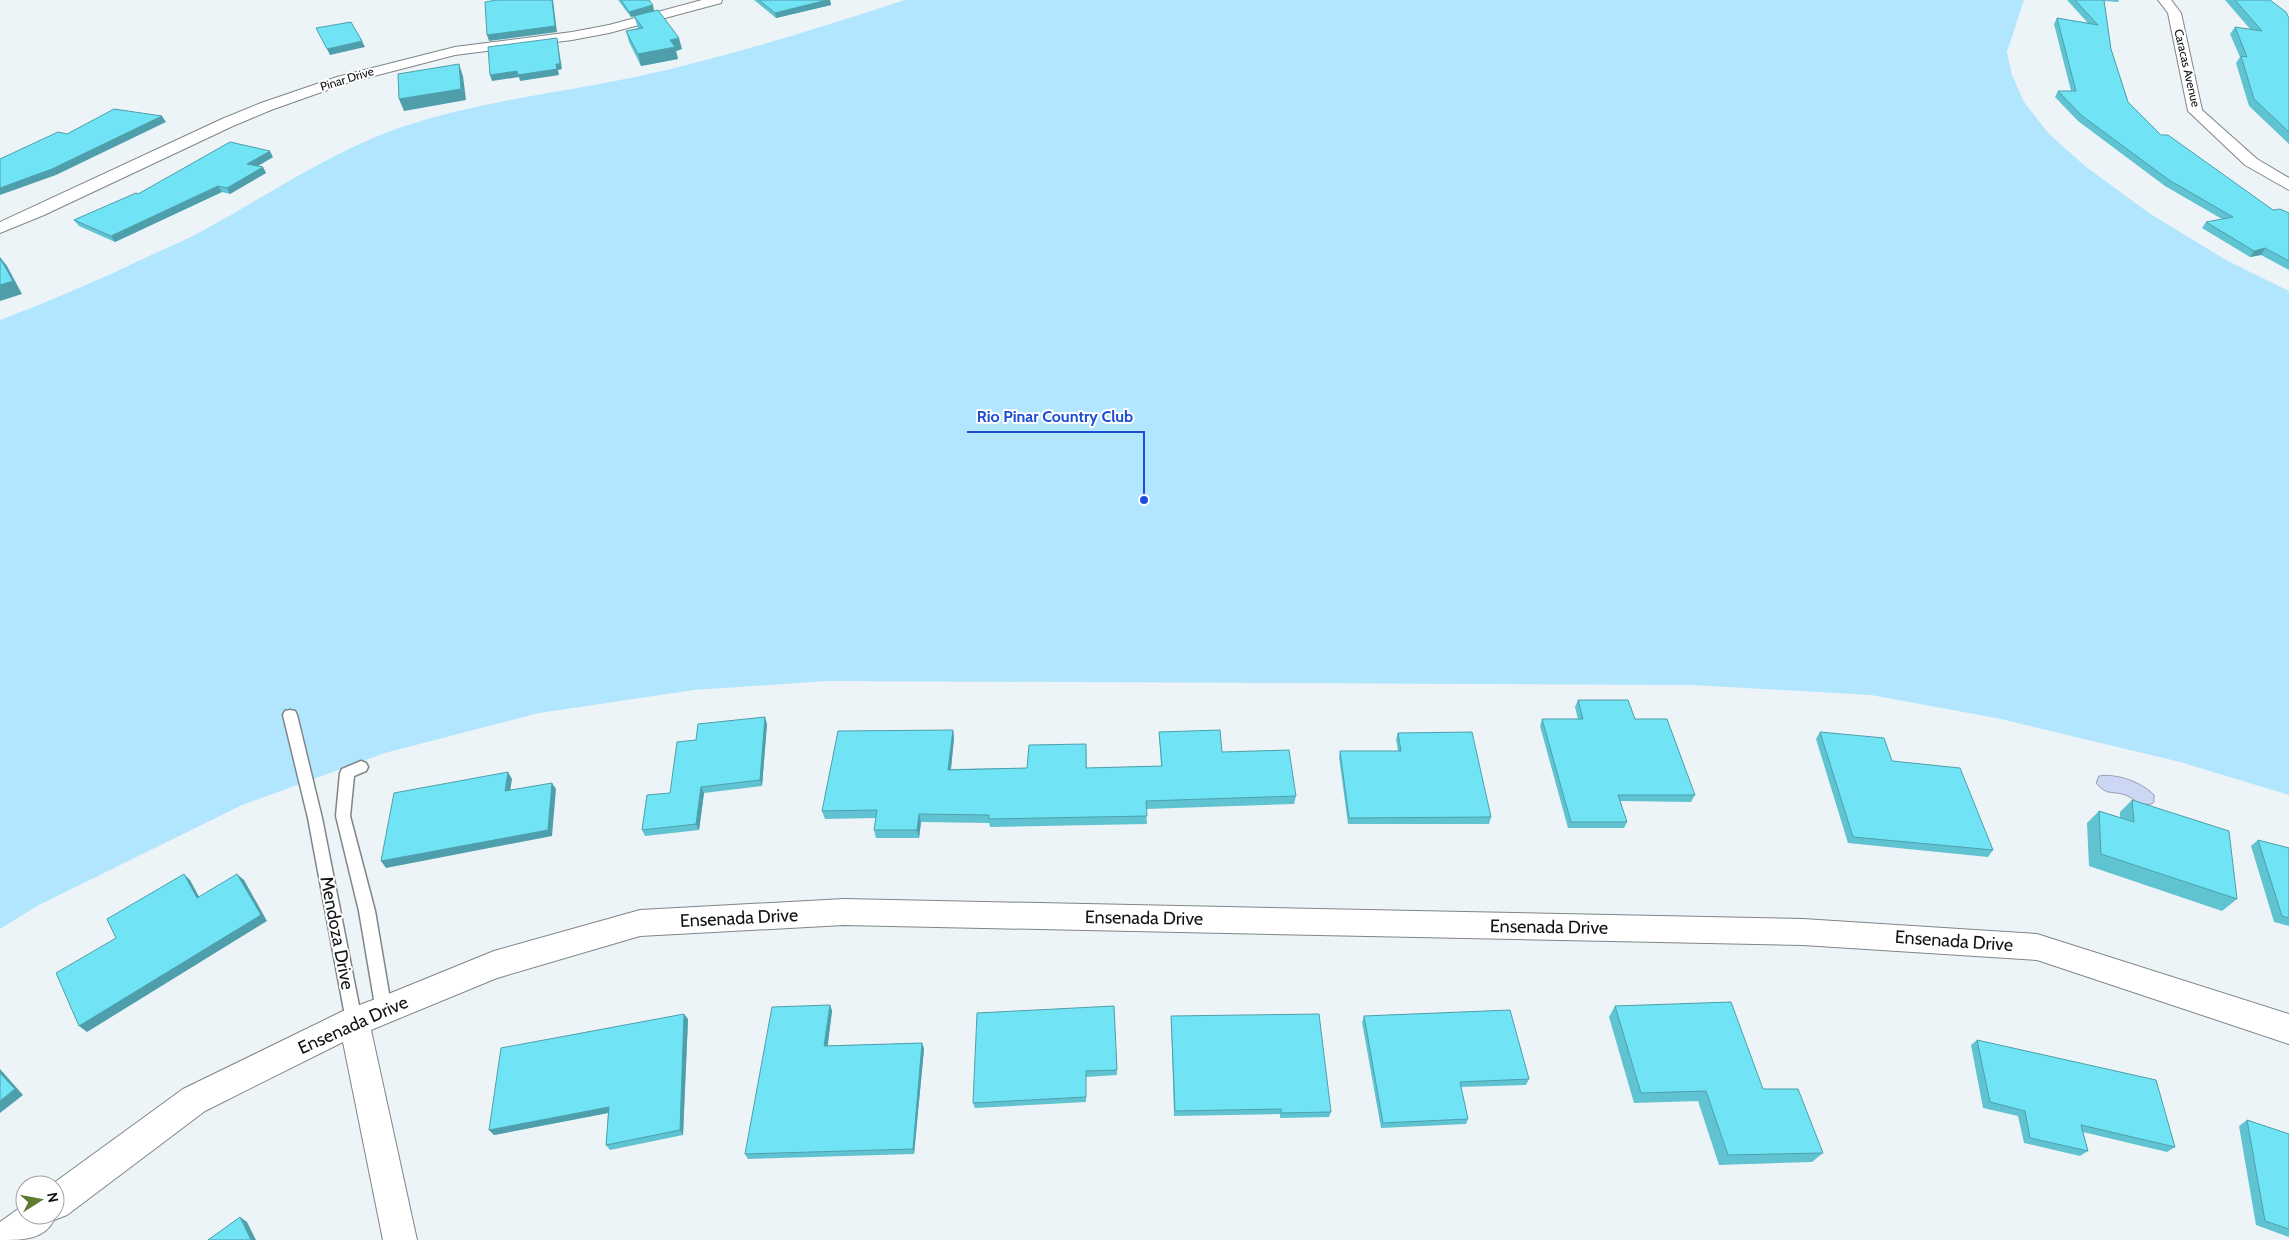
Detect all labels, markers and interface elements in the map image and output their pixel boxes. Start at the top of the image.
street label: Caracas Avenue [2171,27,2204,108]
street label: Pinar Drive [318,63,375,94]
callout: Rio Pinar Country Club [967,401,1144,432]
text: Rio Pinar Country Club [977,407,1133,426]
street label: Mendoza Drive [315,874,359,992]
street label: Ensenada Drive [679,904,799,932]
street label: Ensenada Drive [1085,906,1203,930]
street label: Ensenada Drive [1490,915,1608,939]
street label: Ensenada Drive [1894,926,2014,956]
street label: Ensenada Drive [294,991,412,1059]
north arrow [15,1175,65,1225]
text: N [43,1191,63,1204]

